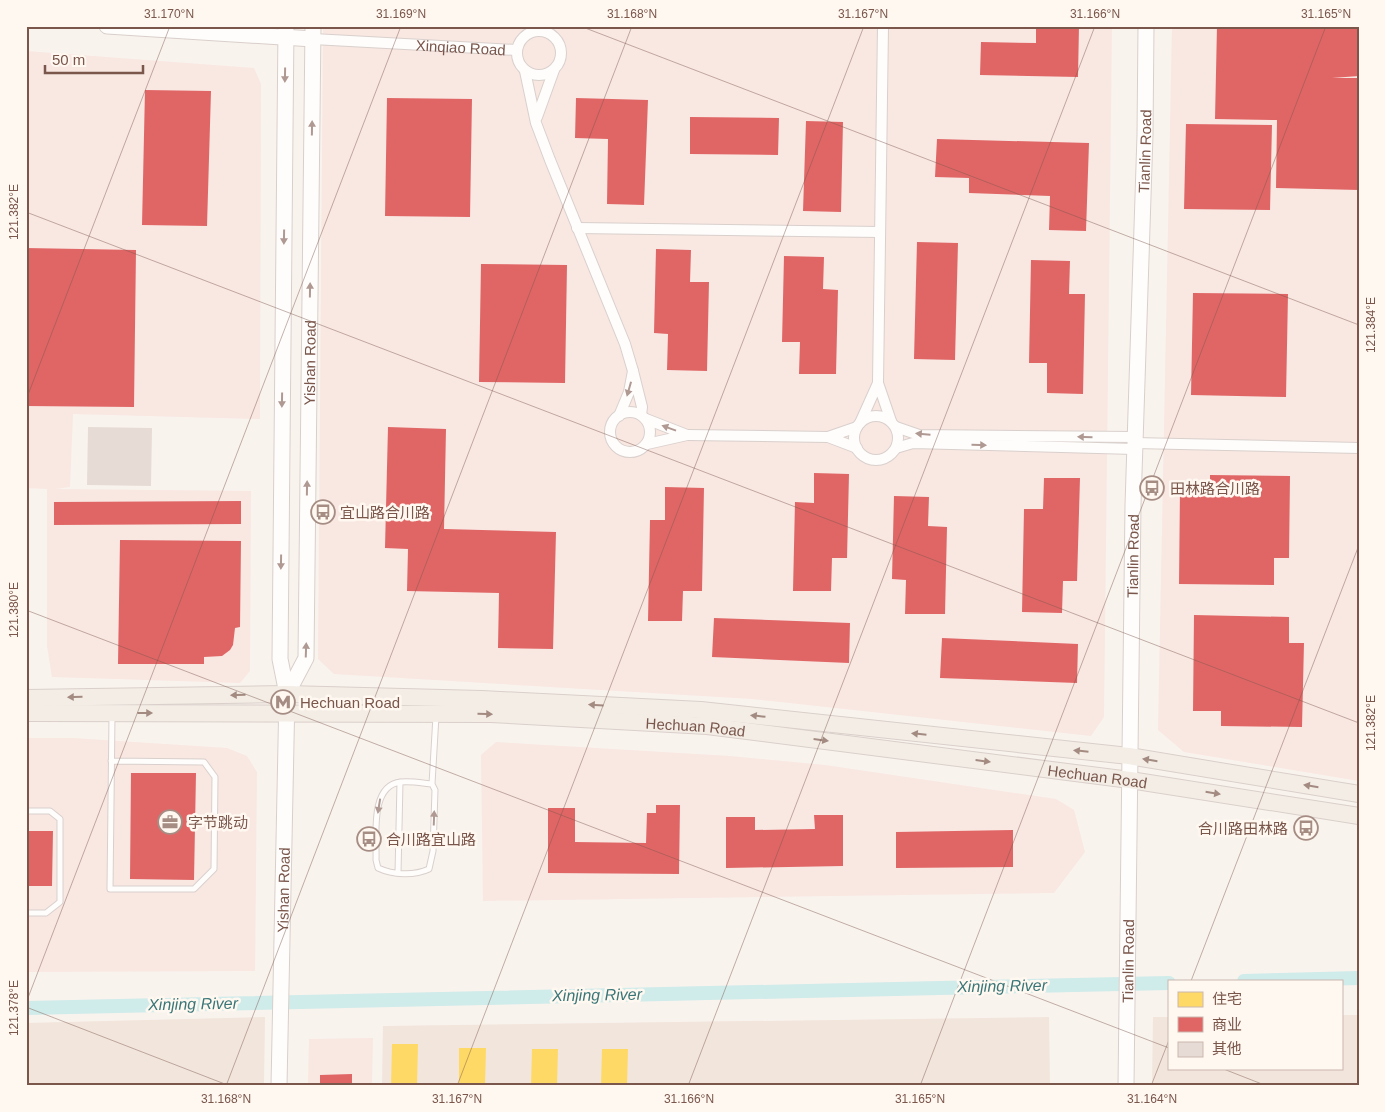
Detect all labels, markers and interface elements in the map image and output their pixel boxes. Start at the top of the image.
text: 31.170°N [144,7,194,21]
text: 31.169°N [376,7,426,21]
text: 31.168°N [607,7,657,21]
text: 31.167°N [838,7,888,21]
text: 31.166°N [1070,7,1120,21]
text: 31.165°N [1301,7,1351,21]
street label: Xinqiao Road [415,36,506,58]
scale bar [45,42,142,74]
text: 50 m [52,51,85,68]
one-way arrow [281,67,289,83]
street label: Tianlin Road [1135,109,1154,193]
one-way arrow [308,120,316,136]
text: 121.382°E [7,184,21,240]
one-way arrow [279,230,287,246]
one-way arrow [306,282,314,298]
text: 121.384°E [1364,297,1378,353]
street label: Yishan Road [300,320,318,406]
one-way arrow [624,382,632,397]
one-way arrow [278,392,286,408]
one-way arrow [662,424,677,431]
one-way arrow [915,430,931,438]
one-way arrow [1077,433,1093,441]
one-way arrow [971,441,987,449]
bus stop icon: 田林路合川路 [1139,475,1165,501]
one-way arrow [303,480,311,496]
place label: 田林路合川路 [1170,480,1260,497]
bus stop icon: 宜山路合川路 [310,499,336,525]
place label: 宜山路合川路 [340,504,430,521]
street label: Tianlin Road [1123,514,1141,598]
one-way arrow [277,555,285,571]
text: 121.380°E [7,582,21,638]
one-way arrow [302,642,310,658]
metro station icon: Hechuan Road [270,689,296,715]
one-way arrow [230,691,246,699]
one-way arrow [67,693,83,701]
place label: Hechuan Road [300,694,400,711]
text: 121.382°E [1364,695,1378,751]
one-way arrow [588,700,604,708]
one-way arrow [137,709,153,717]
one-way arrow [477,710,493,718]
one-way arrow [750,712,766,720]
street label: Hechuan Road [645,714,746,739]
one-way arrow [911,730,927,738]
one-way arrow [814,736,830,744]
one-way arrow [1073,747,1089,755]
one-way arrow [1142,755,1158,763]
one-way arrow [975,757,991,765]
street label: Hechuan Road [1047,761,1148,791]
one-way arrow [1302,782,1318,790]
one-way arrow [1206,789,1222,797]
one-way arrow [374,798,382,814]
office icon: 字节跳动 [157,809,183,835]
one-way arrow [431,810,439,826]
place label: 字节跳动 [188,814,248,831]
bus stop icon: 合川路田林路 [1293,815,1319,841]
place label: 合川路田林路 [1198,820,1288,837]
bus stop icon: 合川路宜山路 [356,826,382,852]
place label: 合川路宜山路 [386,831,476,848]
street label: Yishan Road [274,847,292,933]
street label: Tianlin Road [1119,919,1137,1003]
water label: Xinjing River [956,977,1048,995]
text: 121.378°E [7,980,21,1036]
legend [1168,980,1342,1070]
water label: Xinjing River [551,986,643,1004]
text: 住宅 [1212,990,1242,1007]
water label: Xinjing River [147,995,239,1013]
text: 商业 [1212,1016,1242,1033]
text: 其他 [1212,1040,1242,1057]
text: 31.168°N [201,1092,251,1106]
text: 31.167°N [432,1092,482,1106]
text: 31.166°N [664,1092,714,1106]
text: 31.165°N [895,1092,945,1106]
text: 31.164°N [1127,1092,1177,1106]

